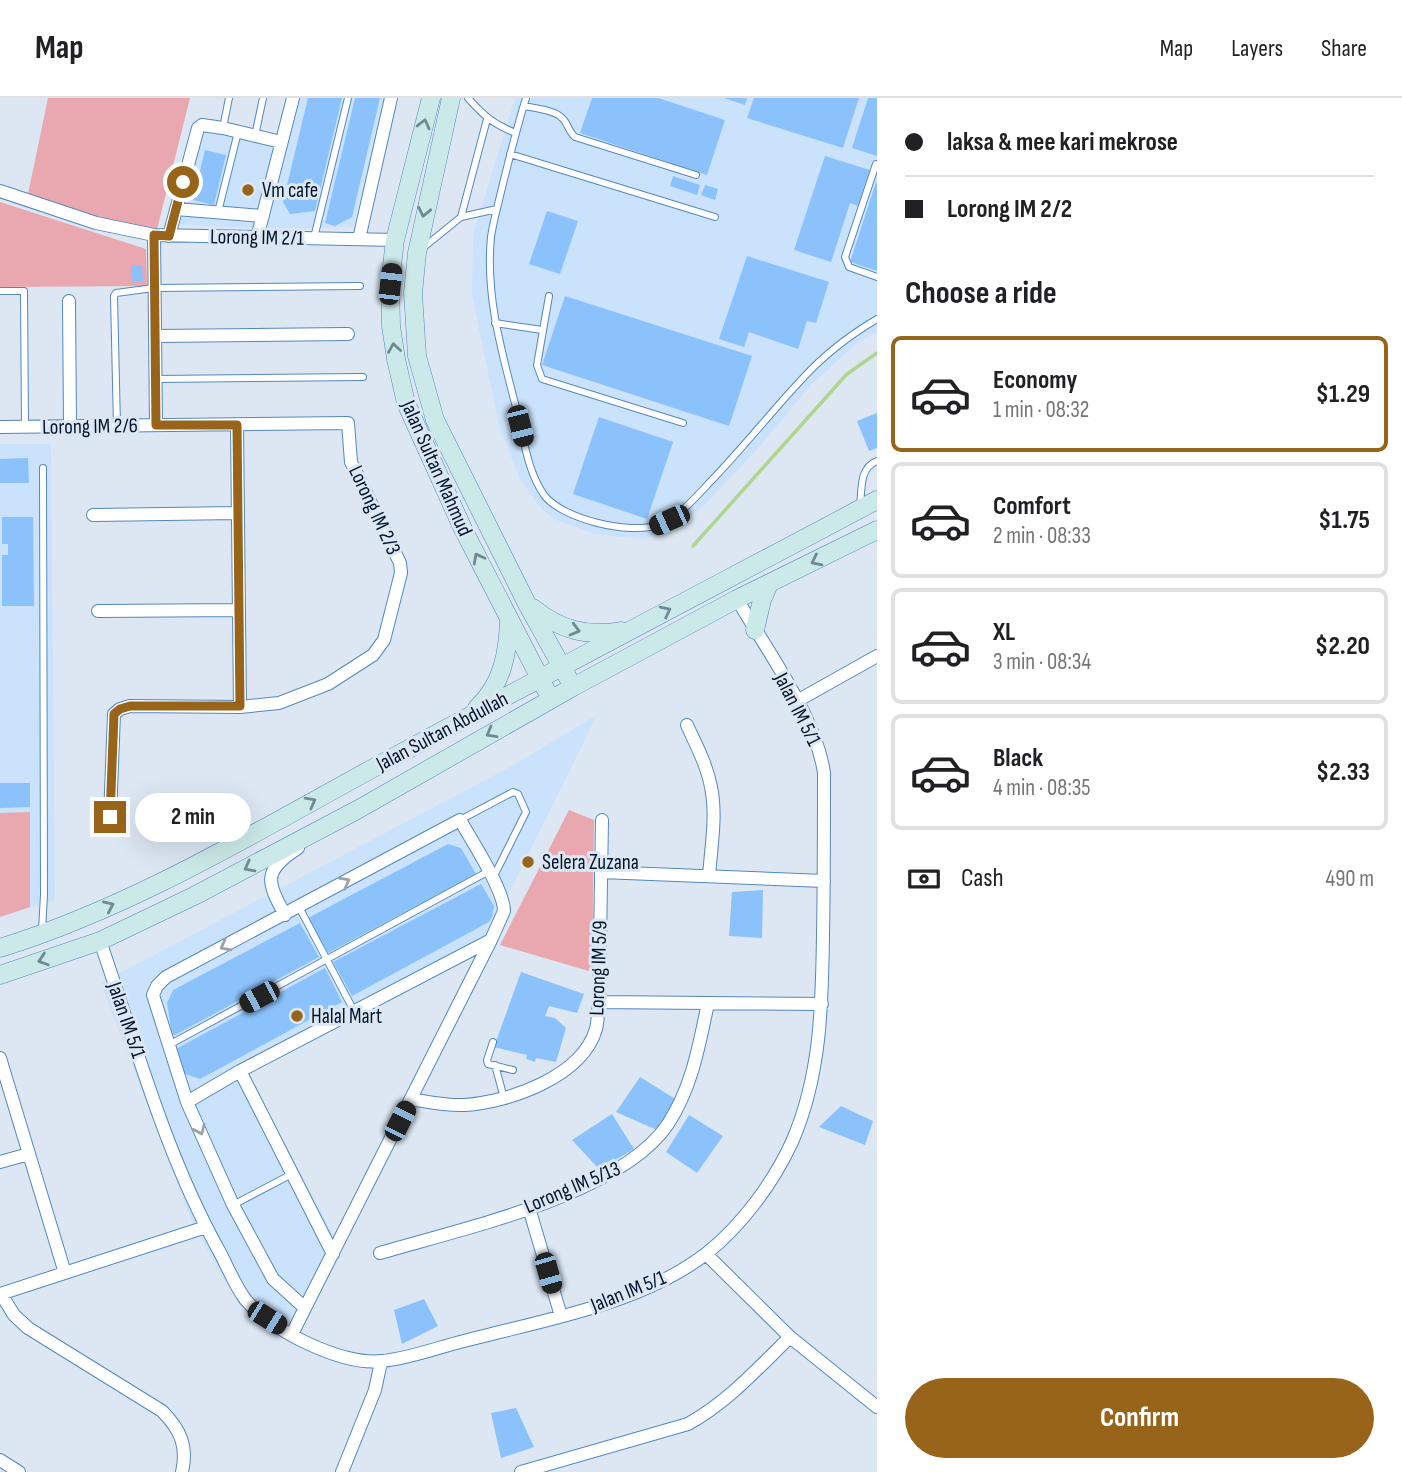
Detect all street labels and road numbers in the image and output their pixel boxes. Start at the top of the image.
street label: Lorong IM 2/1 [210,224,305,251]
street label: Jalan Sultan Mahmud [395,396,478,540]
street label: Lorong IM 2/6 [42,413,138,440]
street label: Lorong IM 2/3 [343,462,406,559]
street label: Jalan IM 5/1 [768,668,827,751]
street label: Jalan Sultan Abdullah [371,686,512,777]
street label: Lorong IM 5/9 [584,920,613,1016]
street label: Jalan IM 5/1 [102,978,151,1062]
street label: Lorong IM 5/13 [520,1156,624,1219]
street label: Jalan IM 5/1 [586,1265,670,1318]

